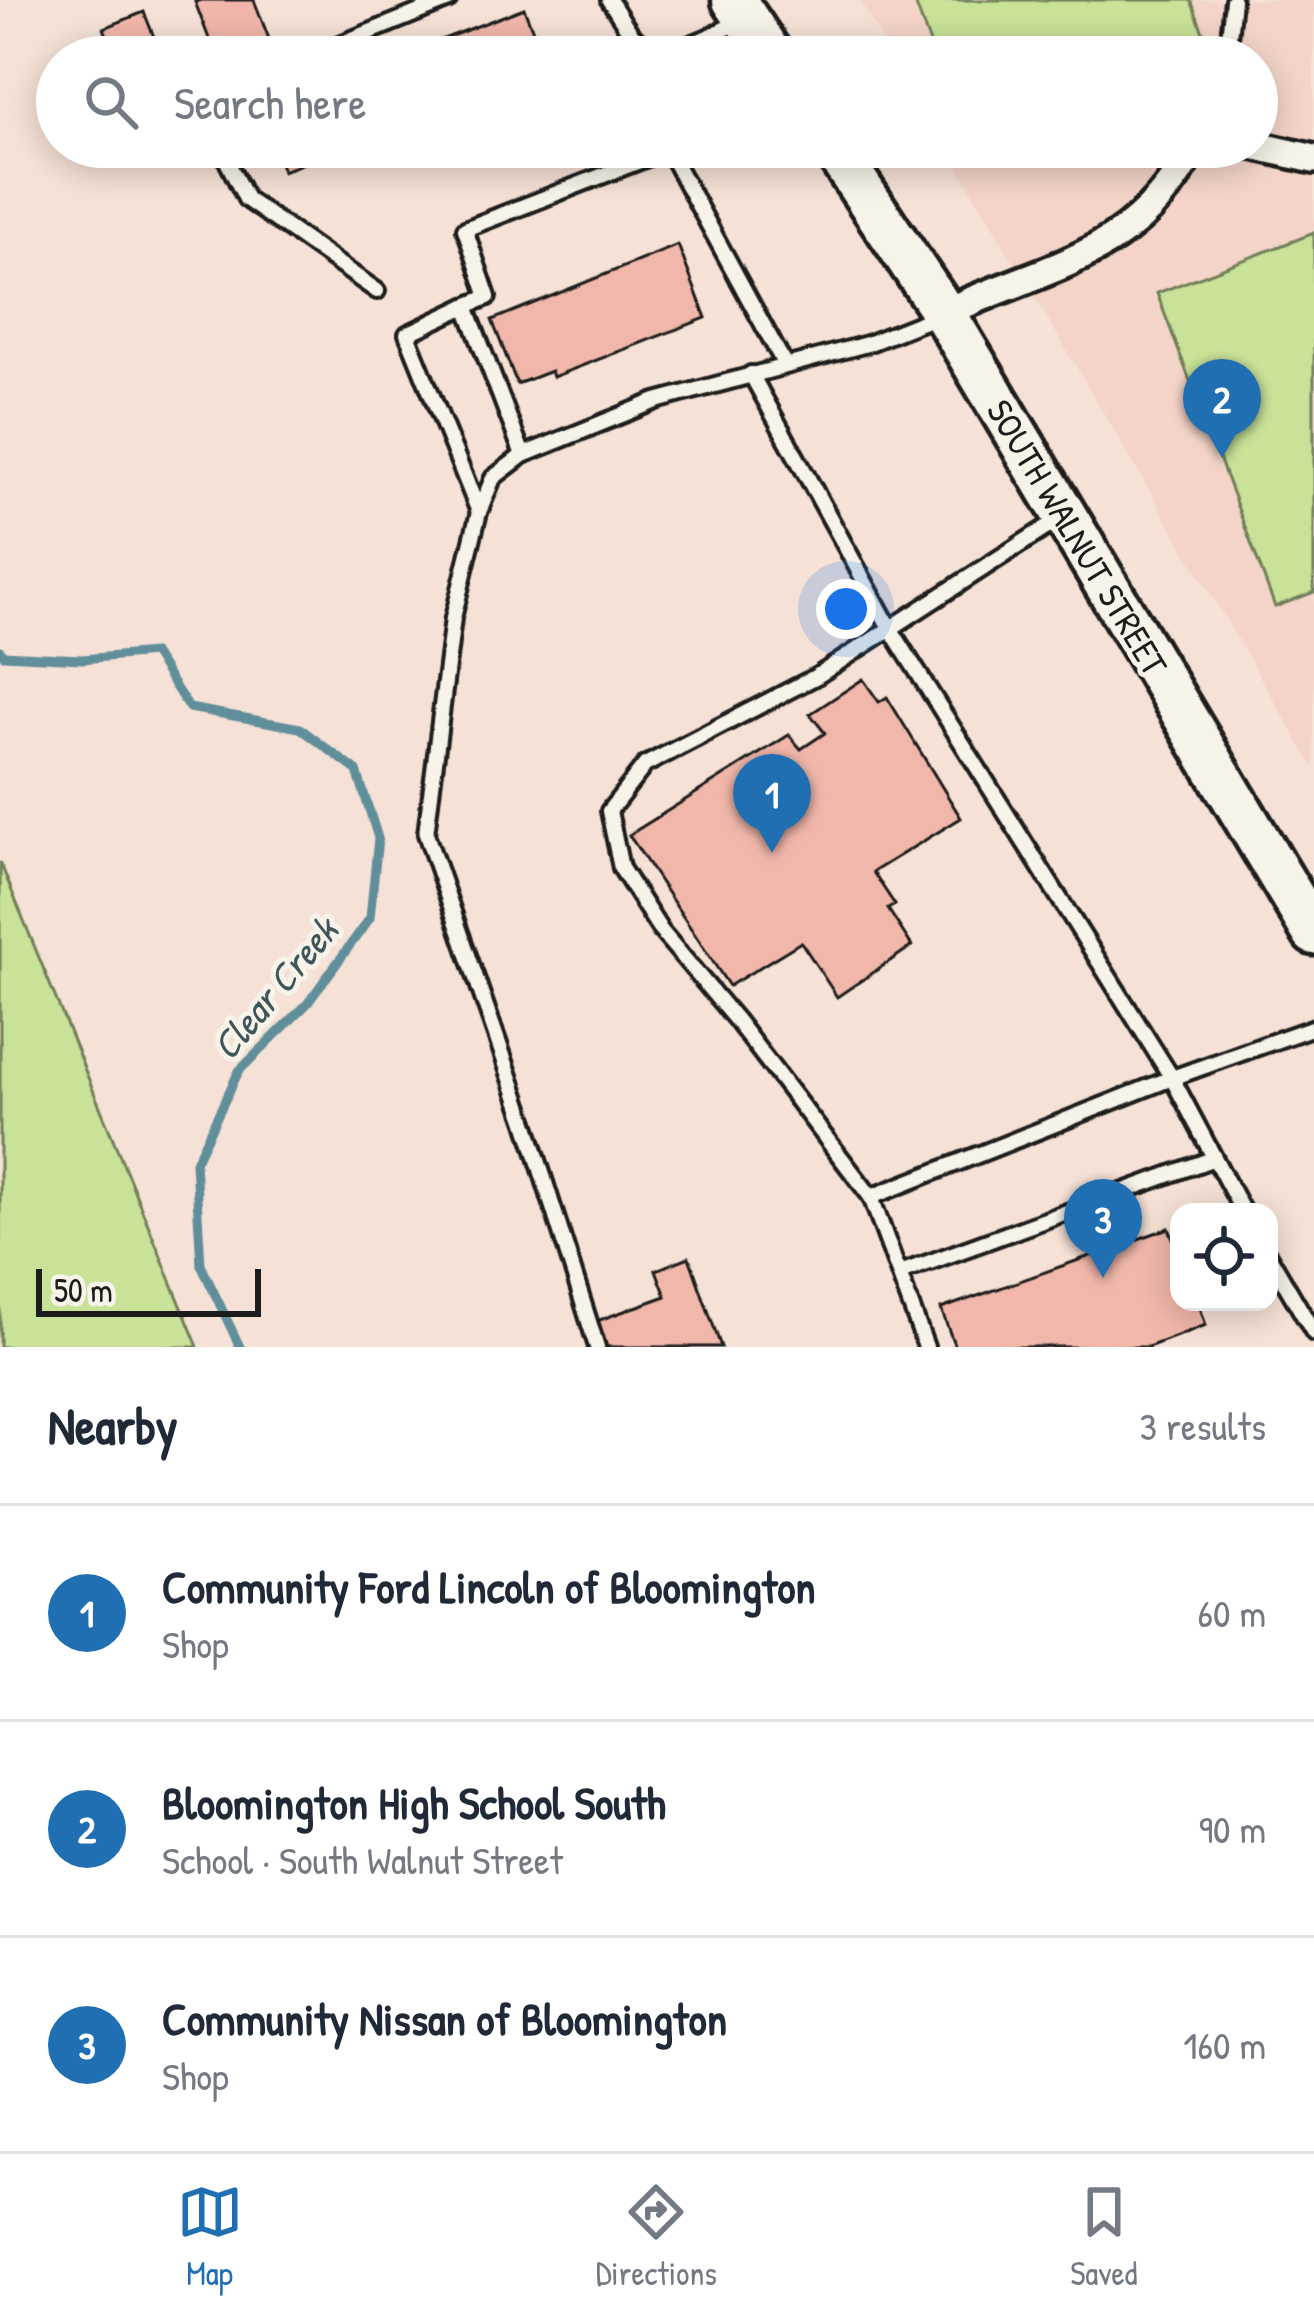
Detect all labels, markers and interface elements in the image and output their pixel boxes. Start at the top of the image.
search box [36,36,1278,168]
icon: search [78,69,144,135]
text: Search here [174,72,366,133]
pin: 2 [1183,359,1261,458]
street label: SOUTH WALNUT STREET [976,390,1180,685]
your location [816,579,876,639]
pin: 1 [733,754,811,853]
water label: Clear Creek [199,903,351,1070]
pin: 3 [1064,1179,1142,1278]
map controls [1170,1203,1278,1311]
button: locate [1170,1203,1278,1311]
scale bar [36,1263,261,1316]
text: 50 m [54,1268,113,1312]
text: Nearby [48,1391,178,1460]
text: 3 results [1140,1399,1266,1452]
text: Community Ford Lincoln of Bloomington [162,1556,816,1617]
text: 1 [80,1586,94,1639]
text: 60 m [1197,1586,1266,1639]
text: Shop [162,1617,229,1670]
text: Bloomington High School South [162,1772,666,1833]
text: 2 [78,1802,96,1855]
text: 90 m [1199,1802,1266,1855]
text: School · South Walnut Street [162,1833,563,1886]
text: Community Nissan of Bloomington [162,1988,727,2049]
text: 3 [78,2018,96,2071]
text: 160 m [1183,2018,1266,2071]
text: Shop [162,2049,229,2102]
tab: Map [177,2179,243,2295]
tab: Directions [596,2179,717,2295]
tab: Saved [1070,2179,1137,2295]

